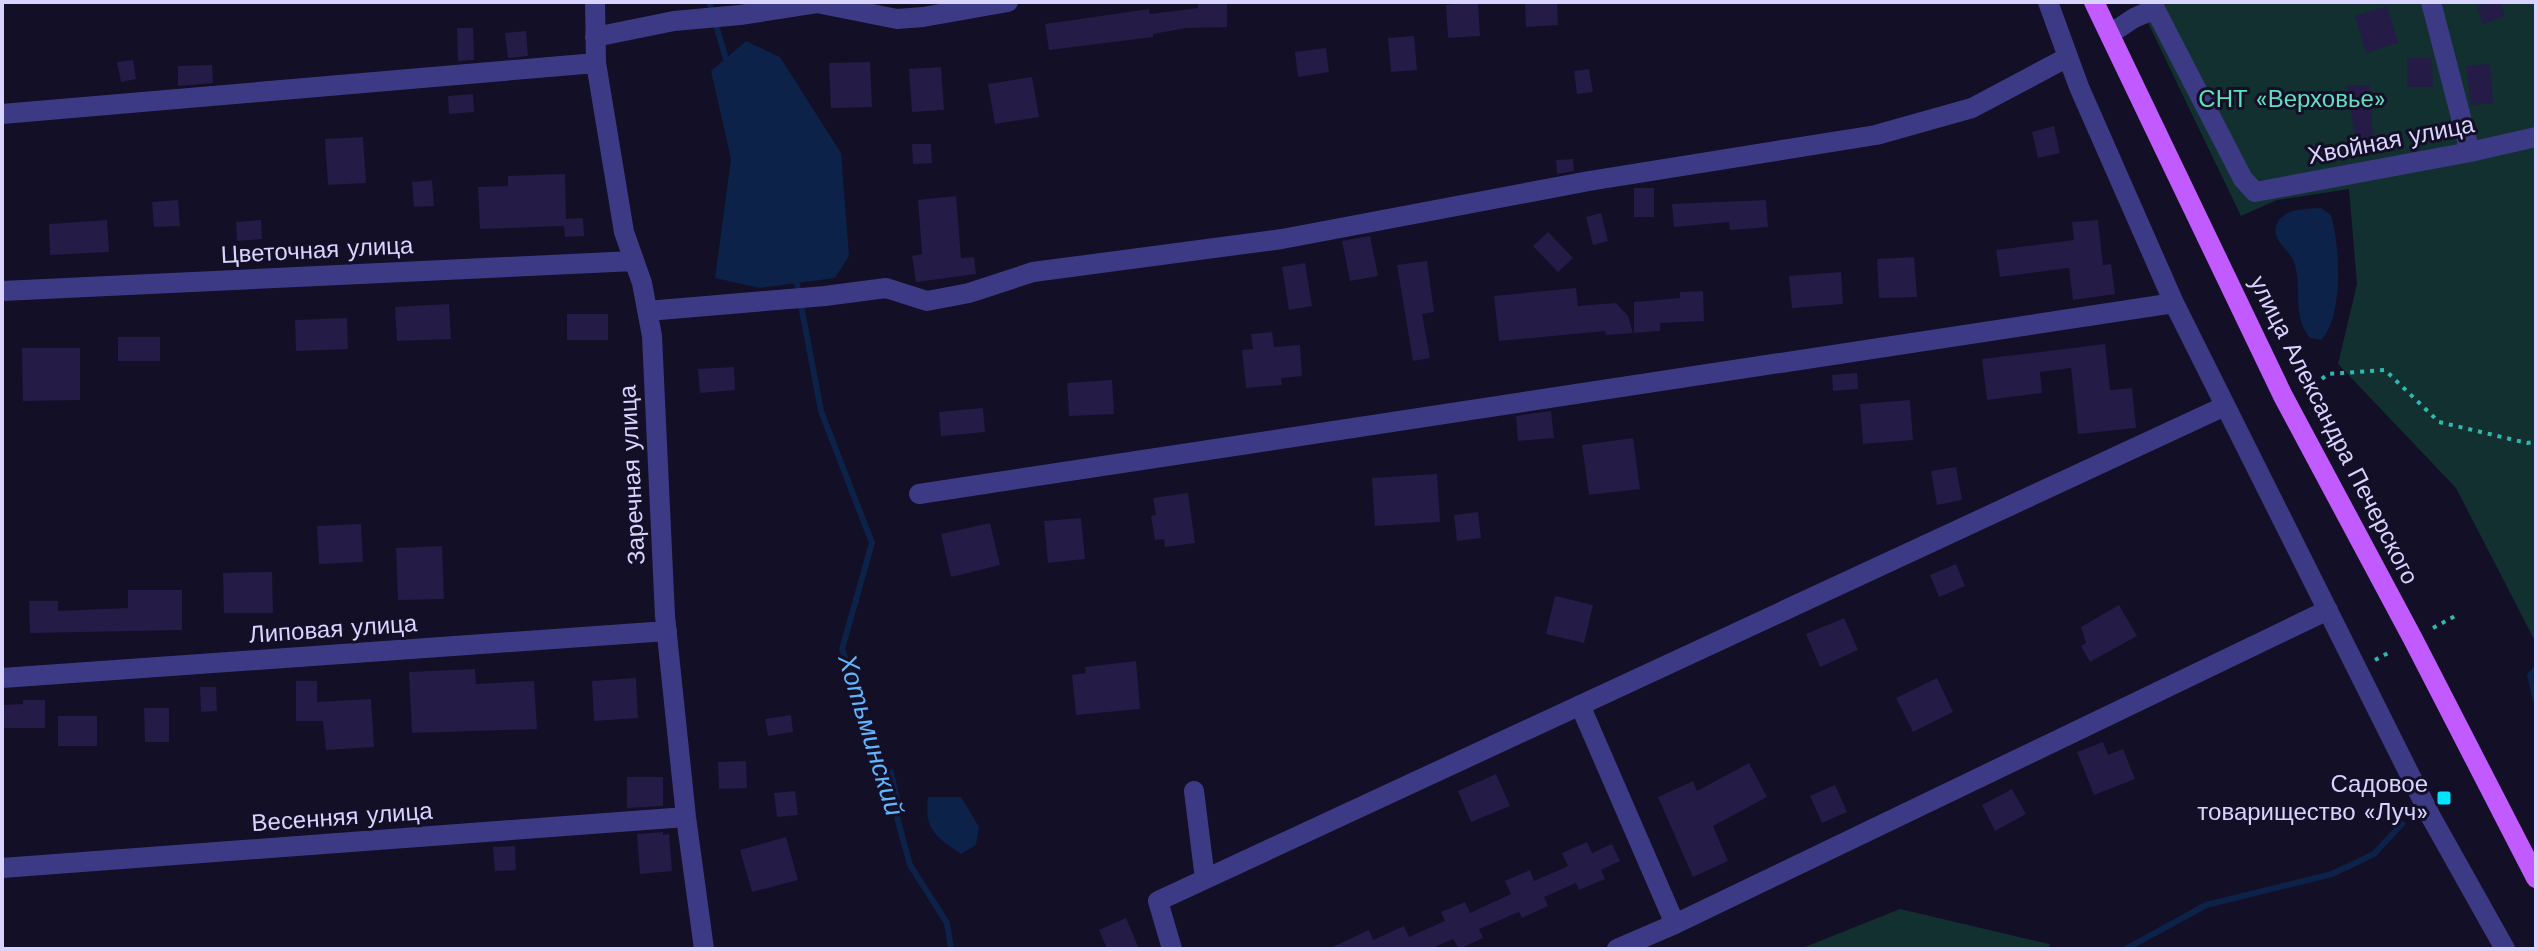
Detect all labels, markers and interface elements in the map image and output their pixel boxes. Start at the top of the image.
park label: СНТ «Верховье» [2198,85,2386,113]
street label: Хвойная улица [2305,110,2477,170]
street label: Цветочная улица [220,231,415,269]
street label: улица Александра Печерского [2244,271,2424,589]
street label: Заречная улица [613,384,651,566]
street label: Липовая улица [248,609,419,649]
water label: Хотьминский [832,650,910,819]
place label: Садовое товарищество «Луч» [2197,770,2428,826]
marker: Садовое товарищество «Луч» [2435,789,2453,807]
street label: Весенняя улица [251,797,434,837]

